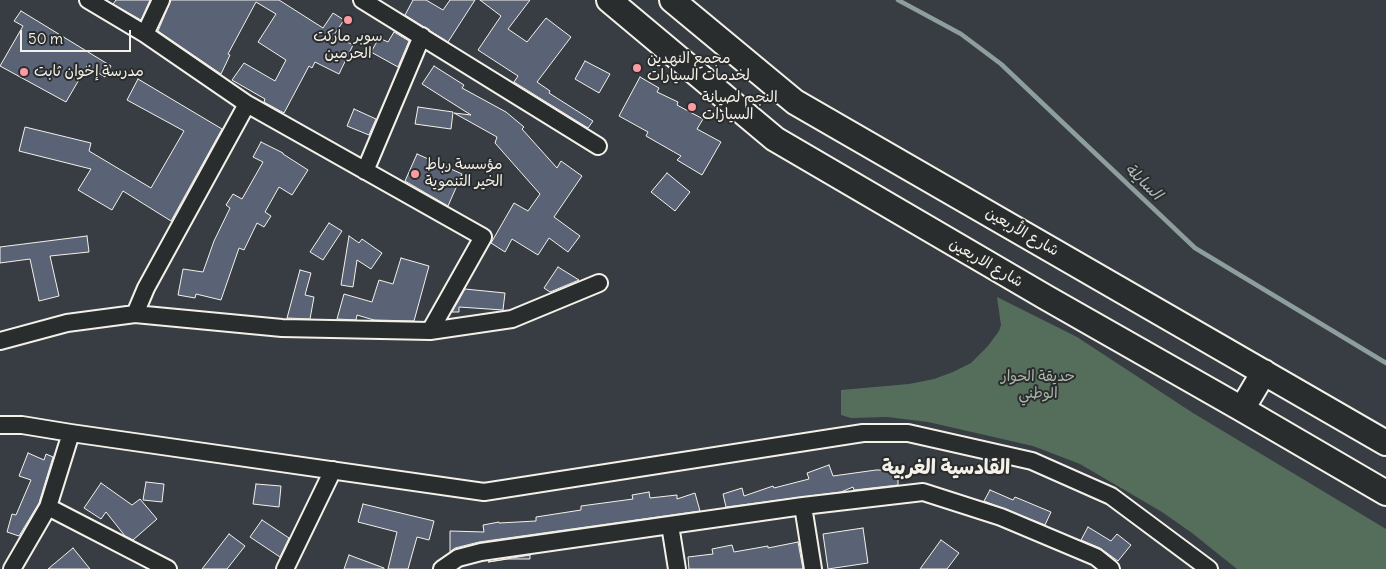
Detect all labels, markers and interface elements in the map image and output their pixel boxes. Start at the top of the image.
marker: سوبر ماركت الحرمين [342,14,354,26]
scale bar [22,20,134,52]
place label: سوبر ماركت الحرمين [313,28,383,63]
text: 50 m [28,29,63,48]
place label: مجمع النهدين لخدمات السيارات [647,50,750,85]
marker: مجمع النهدين لخدمات السيارات [631,62,643,74]
place label: مدرسة إخوان ثابت [34,63,144,81]
marker: مدرسة إخوان ثابت [18,66,30,78]
place label: النجم لصيانة السيارات [702,89,778,124]
marker: النجم لصيانة السيارات [686,101,698,113]
place label: مؤسسة رباط الخير التنموية [425,156,503,191]
water label: السايلة [1120,160,1166,204]
marker: مؤسسة رباط الخير التنموية [409,168,421,180]
street label: شارع الأربعين [982,204,1062,260]
street label: شارع الاربعين [946,235,1026,291]
park label: حديقة الحوار الوطني [1001,368,1075,403]
district label: القادسية الغربية [882,456,1010,480]

